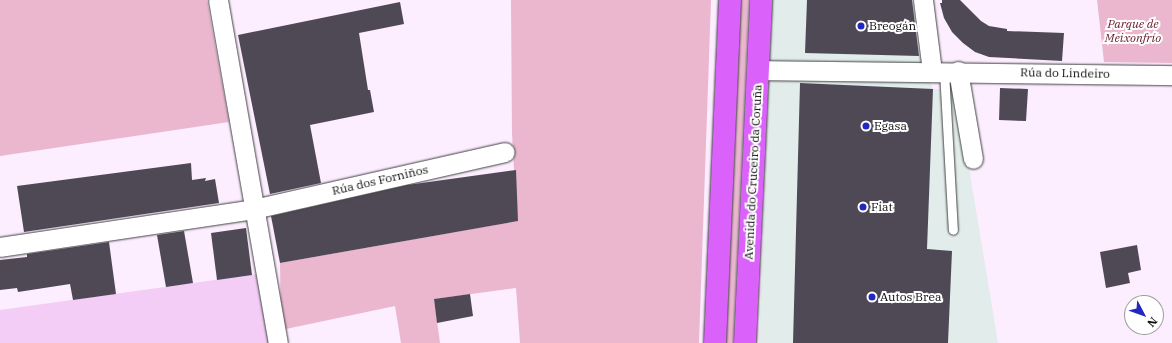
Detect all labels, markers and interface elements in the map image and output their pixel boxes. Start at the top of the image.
park label: Parque de Meixonfrío [1105,17,1161,45]
place label: Breogán [869,19,916,33]
marker: Breogán [856,21,866,31]
street label: Rúa do Lindeiro [1020,65,1110,81]
street label: Avenida do Cruceiro da Coruña [741,84,765,260]
place label: Egasa [874,119,907,133]
marker: Egasa [861,121,871,131]
street label: Rúa dos Forniños [330,162,430,198]
place label: Fiat [871,200,893,214]
marker: Fiat [858,202,868,212]
place label: Autos Brea [880,290,942,304]
marker: Autos Brea [867,292,877,302]
north arrow [1124,295,1164,335]
text: N [1144,314,1160,330]

